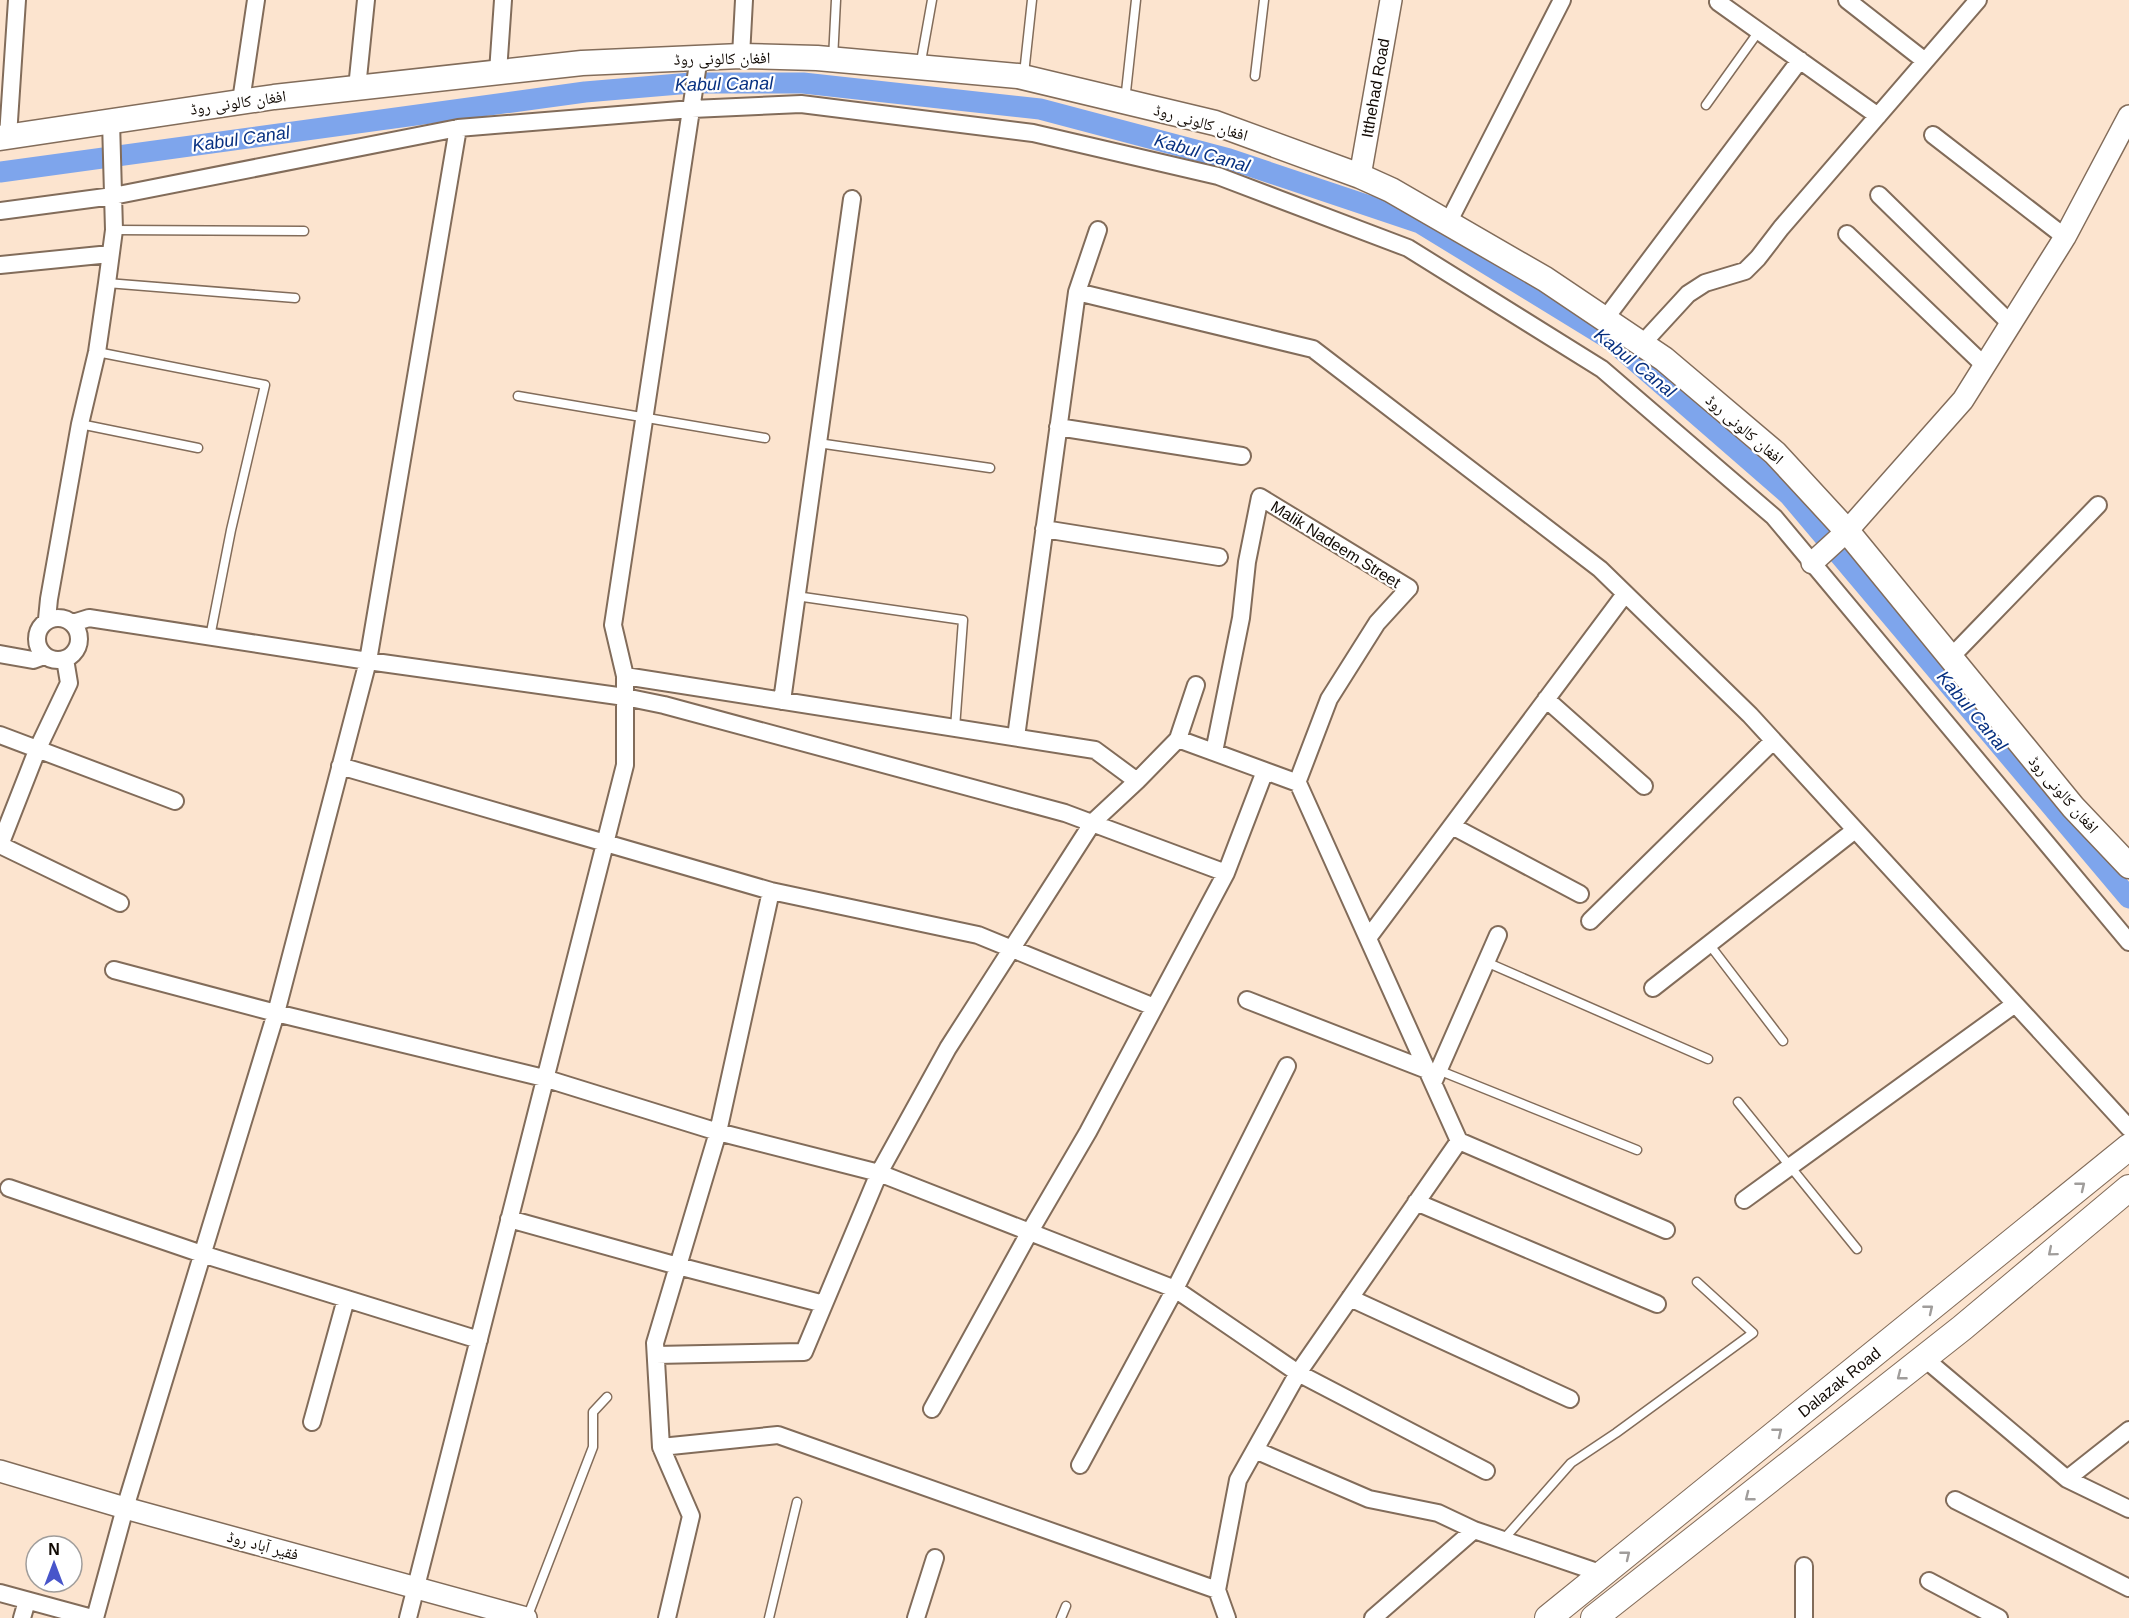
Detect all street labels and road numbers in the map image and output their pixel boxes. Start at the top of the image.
street label: Itthehad Road [1358,37,1393,139]
street label: افغان کالونی روڈ [674,49,771,70]
street label: افغان کالونی روڈ [189,87,287,120]
street label: افغان کالونی روڈ [1151,101,1250,146]
street label: افغان کالونی روڈ [1701,391,1787,469]
street label: Malik Nadeem Street [1268,498,1404,592]
street label: افغان کالونی روڈ [2024,752,2102,838]
street label: Dalazak Road [1795,1344,1884,1421]
street label: فقیر آباد روڈ [225,1528,300,1564]

